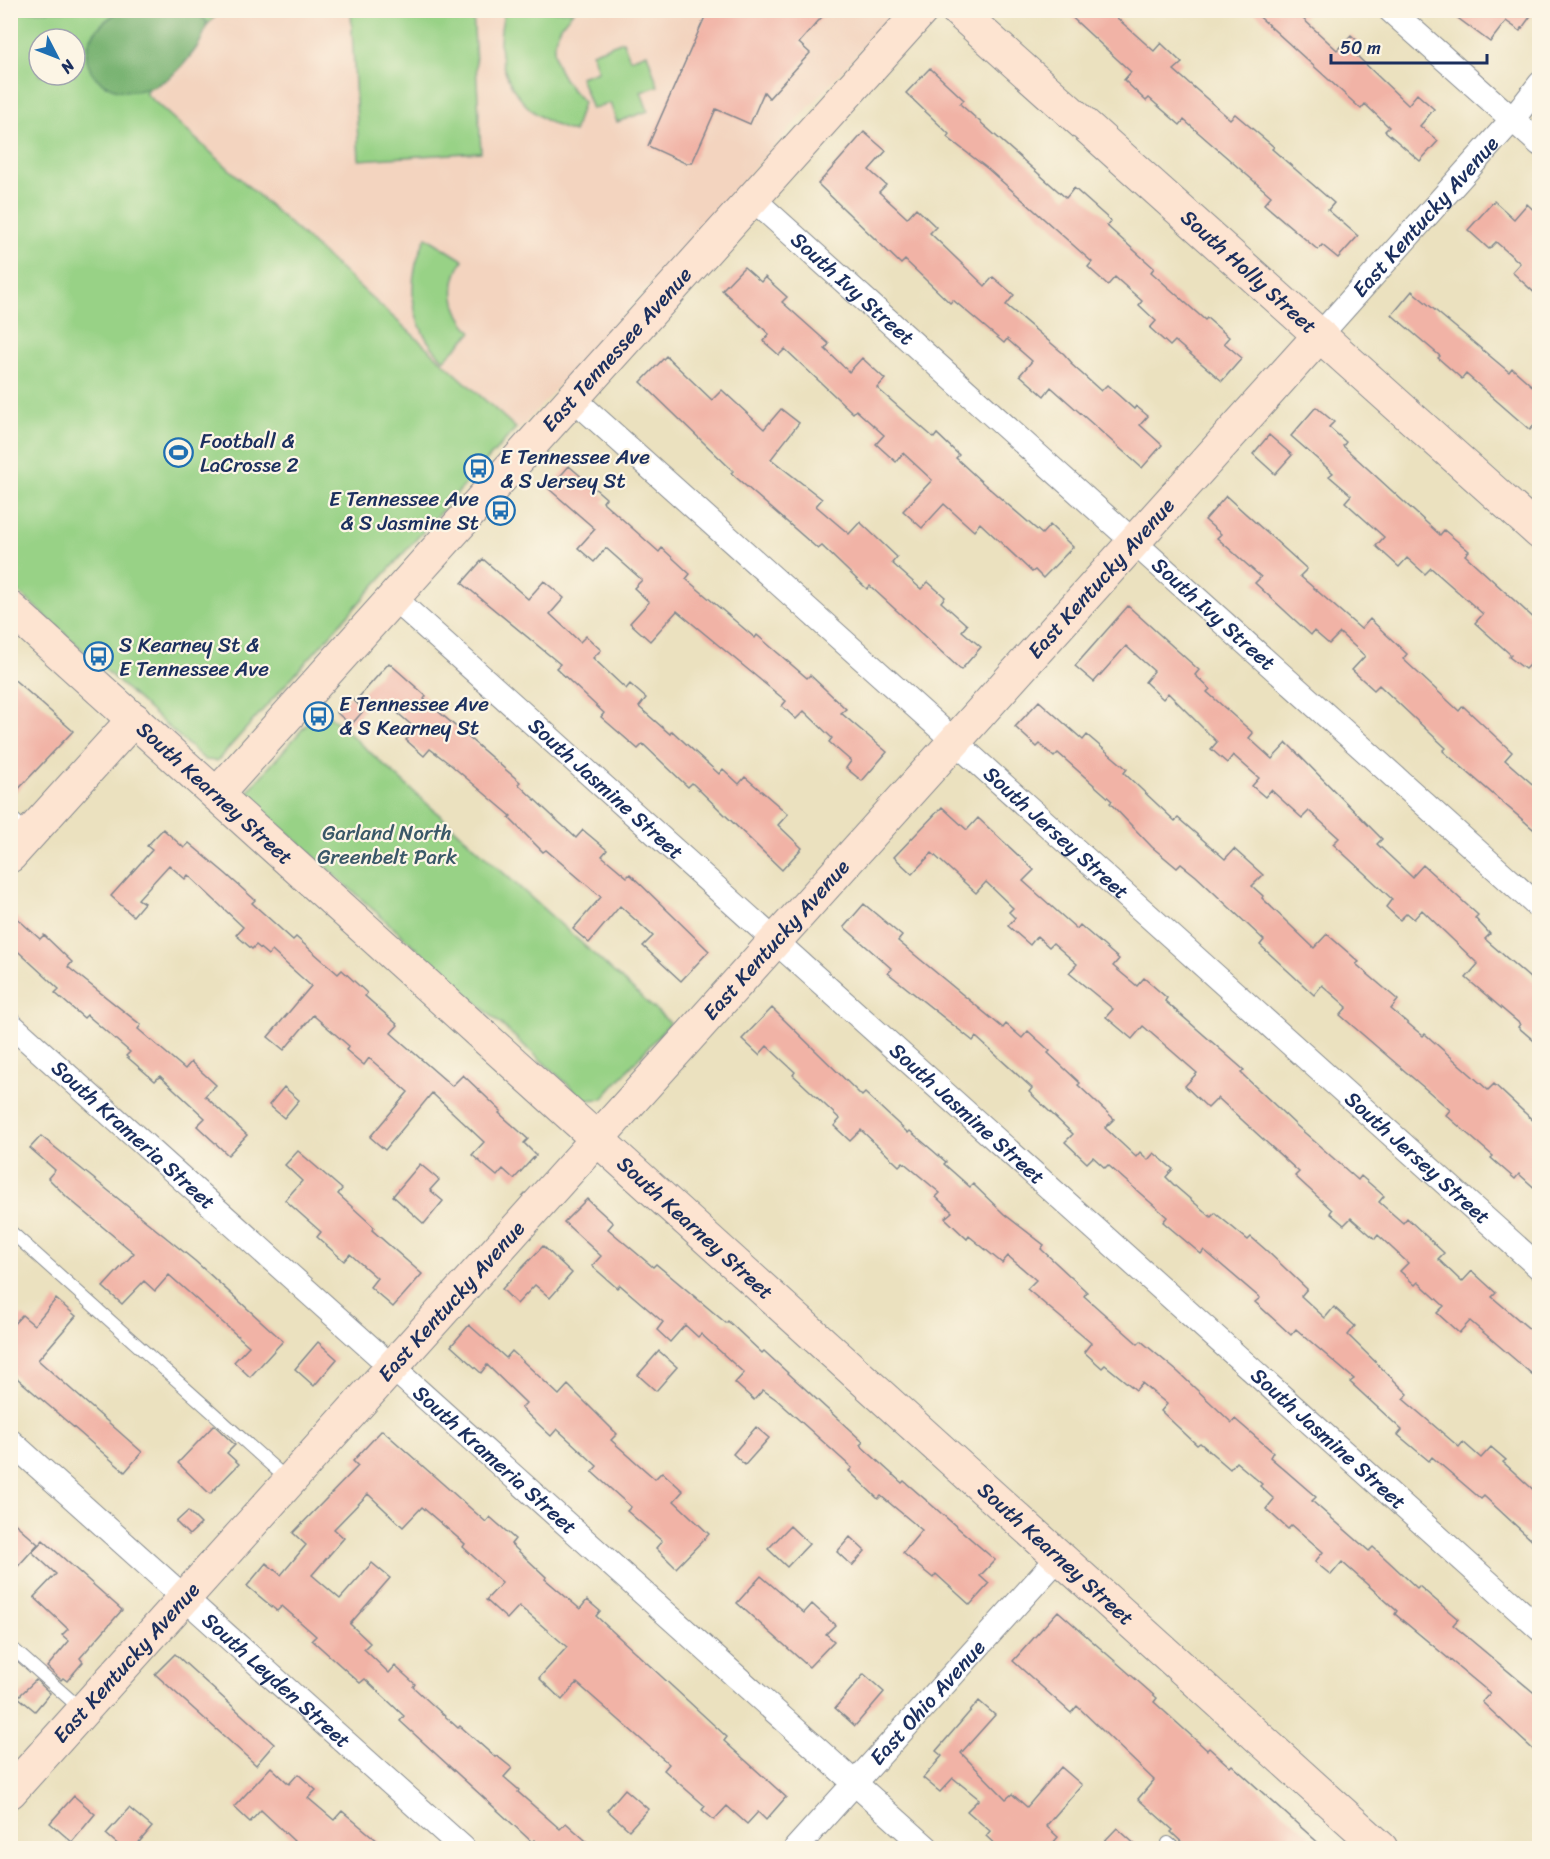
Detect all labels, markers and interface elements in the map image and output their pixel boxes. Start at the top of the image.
north arrow [27,27,87,87]
scale bar [1331,27,1487,65]
text: 50 m [1340,32,1381,64]
text: N [53,52,83,81]
street label: East Kentucky Avenue [1342,127,1509,307]
street label: South Holly Street [1172,200,1326,344]
street label: South Ivy Street [781,222,924,355]
street label: East Tennessee Avenue [532,258,702,441]
place label: Football & LaCrosse 2 [200,422,299,484]
sports icon: Football & LaCrosse 2 [163,437,195,469]
place label: E Tennessee Ave & S Jersey St [500,438,650,500]
bus stop icon: E Tennessee Ave & S Jersey St [463,453,495,485]
place label: E Tennessee Ave & S Jasmine St [329,480,479,542]
street label: East Kentucky Avenue [1018,489,1184,668]
bus stop icon: E Tennessee Ave & S Jasmine St [484,495,516,527]
street label: South Ivy Street [1143,547,1285,681]
place label: S Kearney St & E Tennessee Ave [119,626,269,688]
bus stop icon: S Kearney St & E Tennessee Ave [82,641,114,673]
place label: E Tennessee Ave & S Kearney St [339,685,489,747]
bus stop icon: E Tennessee Ave & S Kearney St [302,700,334,732]
street label: South Jasmine Street [519,708,693,870]
street label: South Kearney Street [127,711,302,875]
street label: South Jersey Street [974,756,1138,909]
park label: Garland North Greenbelt Park [317,814,458,876]
street label: East Kentucky Avenue [693,850,860,1029]
street label: South Jasmine Street [880,1033,1054,1195]
street label: South Krameria Street [42,1050,225,1220]
street label: South Jersey Street [1335,1081,1500,1234]
street label: South Kearney Street [608,1146,783,1310]
street label: East Kentucky Avenue [368,1211,535,1391]
street label: South Jasmine Street [1242,1358,1415,1520]
street label: South Krameria Street [404,1375,586,1545]
street label: South Kearney Street [968,1472,1143,1636]
street label: East Kentucky Avenue [43,1573,210,1752]
street label: South Leyden Street [193,1602,360,1758]
street label: East Ohio Avenue [860,1631,995,1775]

